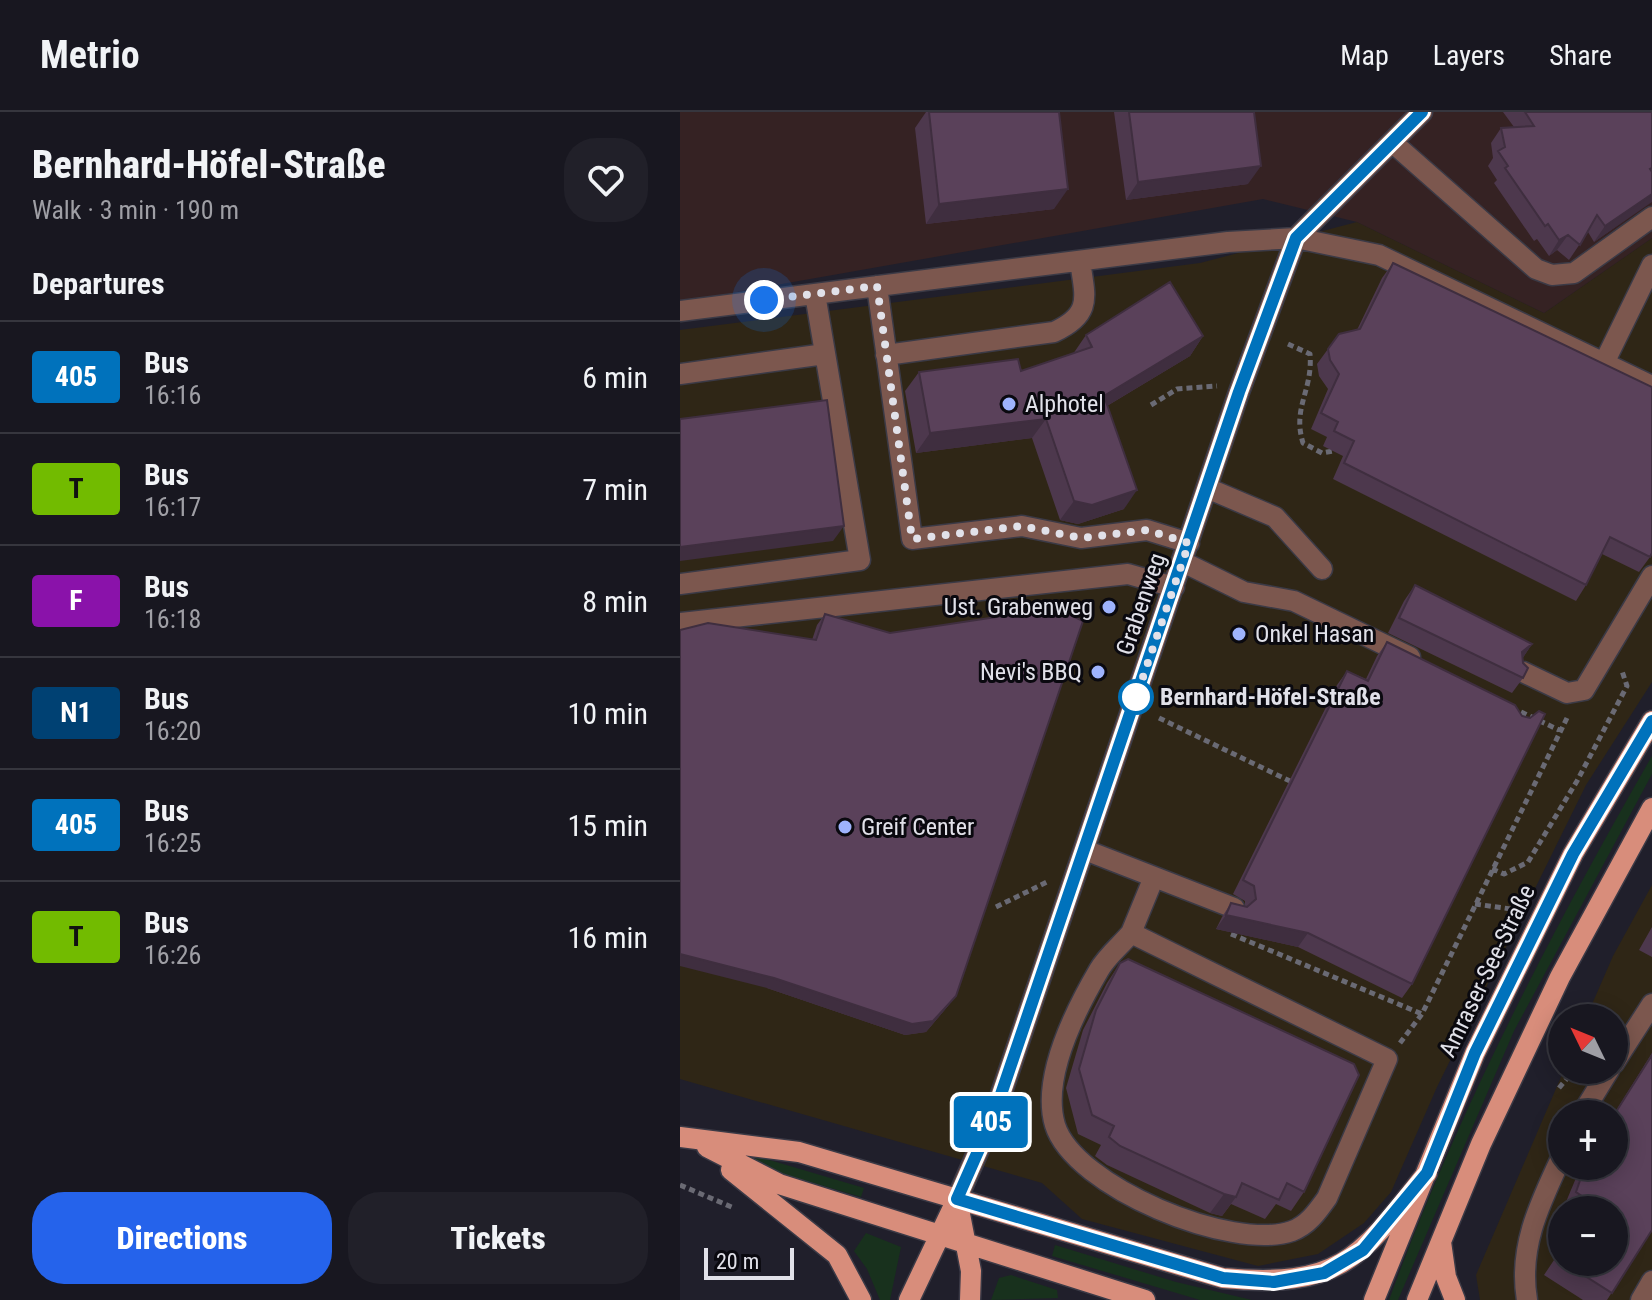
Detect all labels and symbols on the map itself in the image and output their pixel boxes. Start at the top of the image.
your location [744,280,784,320]
place label: Alphotel [1025,390,1104,418]
marker: Alphotel [1000,395,1018,413]
street label: Grabenweg [1111,549,1171,659]
place label: Ust. Grabenweg [944,593,1093,621]
marker: Ust. Grabenweg [1100,598,1118,616]
place label: Onkel Hasan [1255,620,1374,648]
marker: Onkel Hasan [1230,625,1248,643]
place label: Nevi's BBQ [980,658,1082,686]
marker: Nevi's BBQ [1089,663,1107,681]
marker: Bernhard-Höfel-Straße [1119,680,1153,714]
place label: Bernhard-Höfel-Straße [1160,683,1381,711]
place label: Greif Center [861,813,974,841]
marker: Greif Center [836,818,854,836]
street label: Amraser-See-Straße [1433,880,1541,1062]
north arrow [1548,1004,1628,1084]
line badge: 405 [945,1096,1037,1148]
scale bar [704,1244,794,1280]

